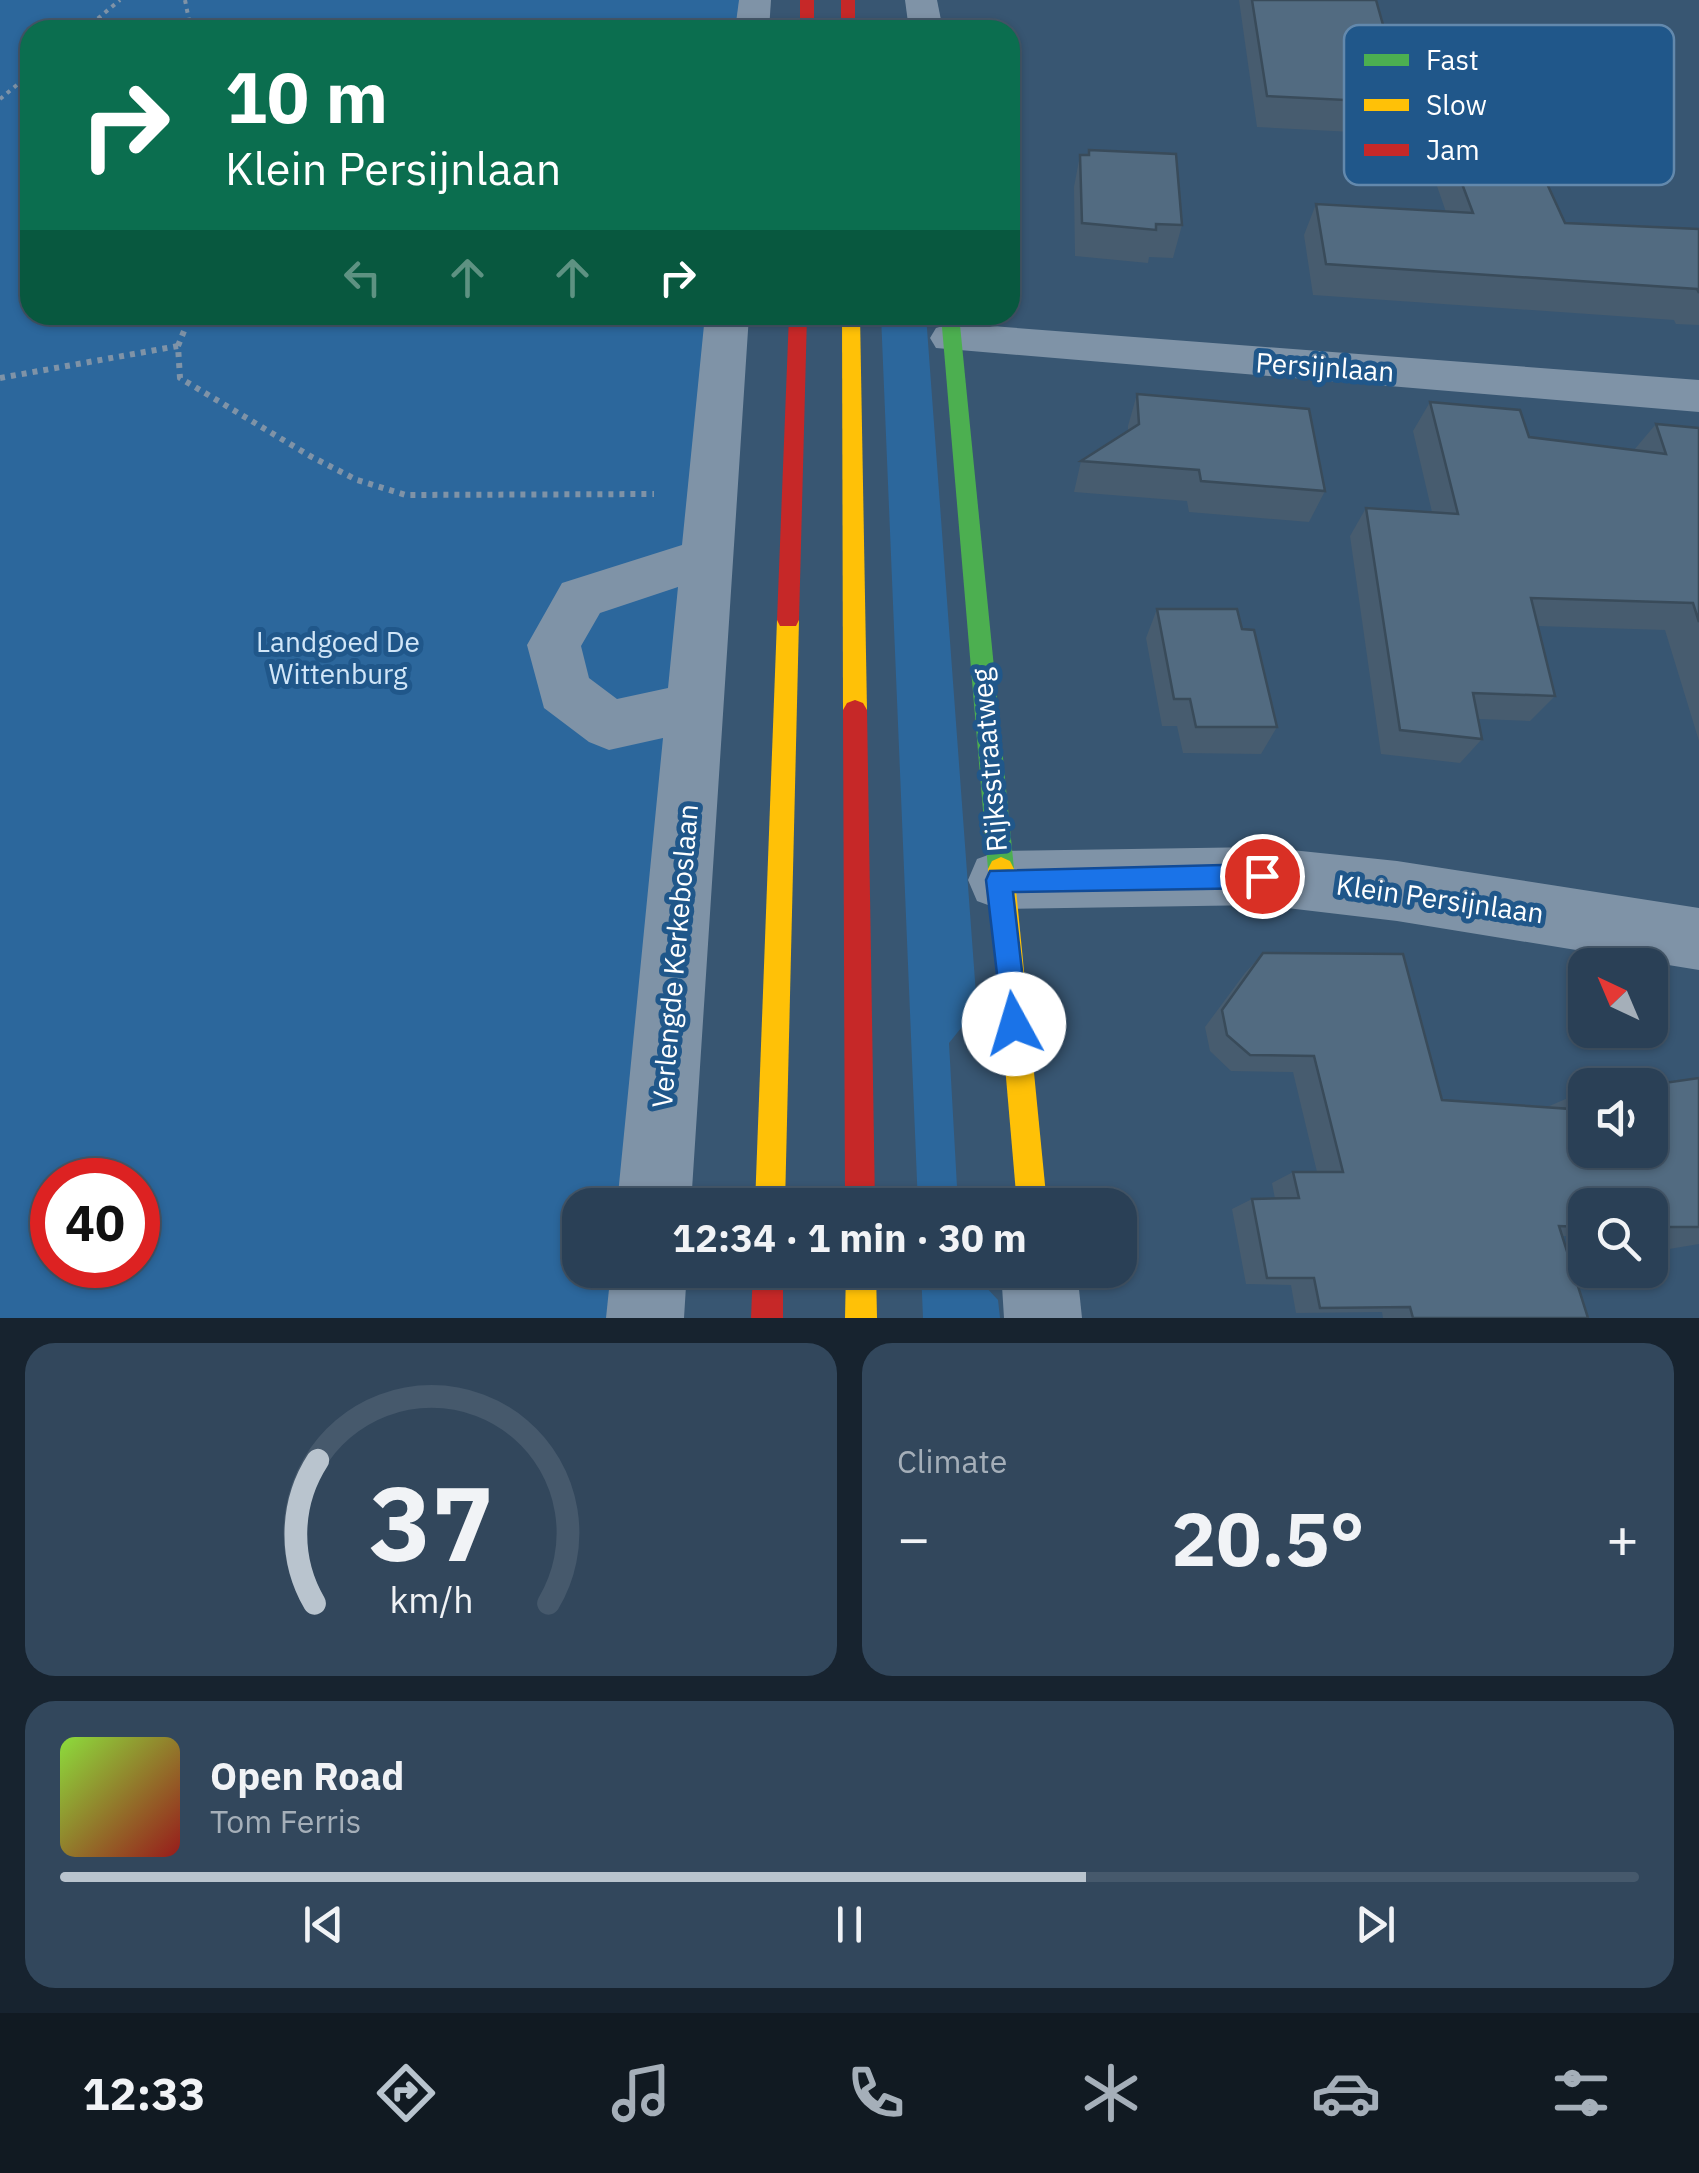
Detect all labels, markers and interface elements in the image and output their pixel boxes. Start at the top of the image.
legend [1344,25,1674,185]
text: Fast [1426,41,1479,78]
text: 10 m [225,51,388,142]
icon: right [60,60,190,190]
text: Slow [1426,86,1487,123]
text: Jam [1426,131,1480,168]
text: Klein Persijnlaan [225,139,561,197]
icon: left [335,250,390,305]
icon: ahead [440,250,495,305]
icon: ahead [545,250,600,305]
icon: right [650,250,705,305]
street label: Persijnlaan [1254,343,1396,390]
park label: Landgoed De Wittenburg [256,623,420,692]
street label: Rijksstraatweg [962,666,1015,854]
street label: Verlengde Kerkeboslaan [643,802,706,1109]
pin [1220,834,1305,919]
icon: arrive [1235,849,1290,904]
street label: Klein Persijnlaan [1334,866,1546,931]
north arrow [1568,948,1668,1048]
map controls [1568,948,1668,1288]
position arrow [962,972,1066,1076]
button: sound [1568,1068,1668,1168]
speed limit sign: 40 [30,1158,160,1288]
button: search [1568,1188,1668,1288]
text: 12:34 · 1 min · 30 m [672,1213,1027,1262]
text: Climate [897,1440,1007,1482]
text: 37 [369,1454,493,1590]
text: 20.5° [1171,1489,1365,1587]
text: − [897,1502,930,1573]
text: + [1606,1502,1639,1573]
text: km/h [389,1576,473,1623]
text: Open Road [210,1751,404,1800]
text: Tom Ferris [210,1800,361,1842]
icon: previous [296,1897,351,1952]
icon: pause [822,1897,877,1952]
icon: next [1348,1897,1403,1952]
icon: directions [371,2058,441,2128]
icon: music [606,2058,676,2128]
icon: phone [841,2058,911,2128]
icon: climate [1076,2058,1146,2128]
icon: car [1311,2058,1381,2128]
icon: filters [1546,2058,1616,2128]
text: 12:33 [83,2064,205,2122]

